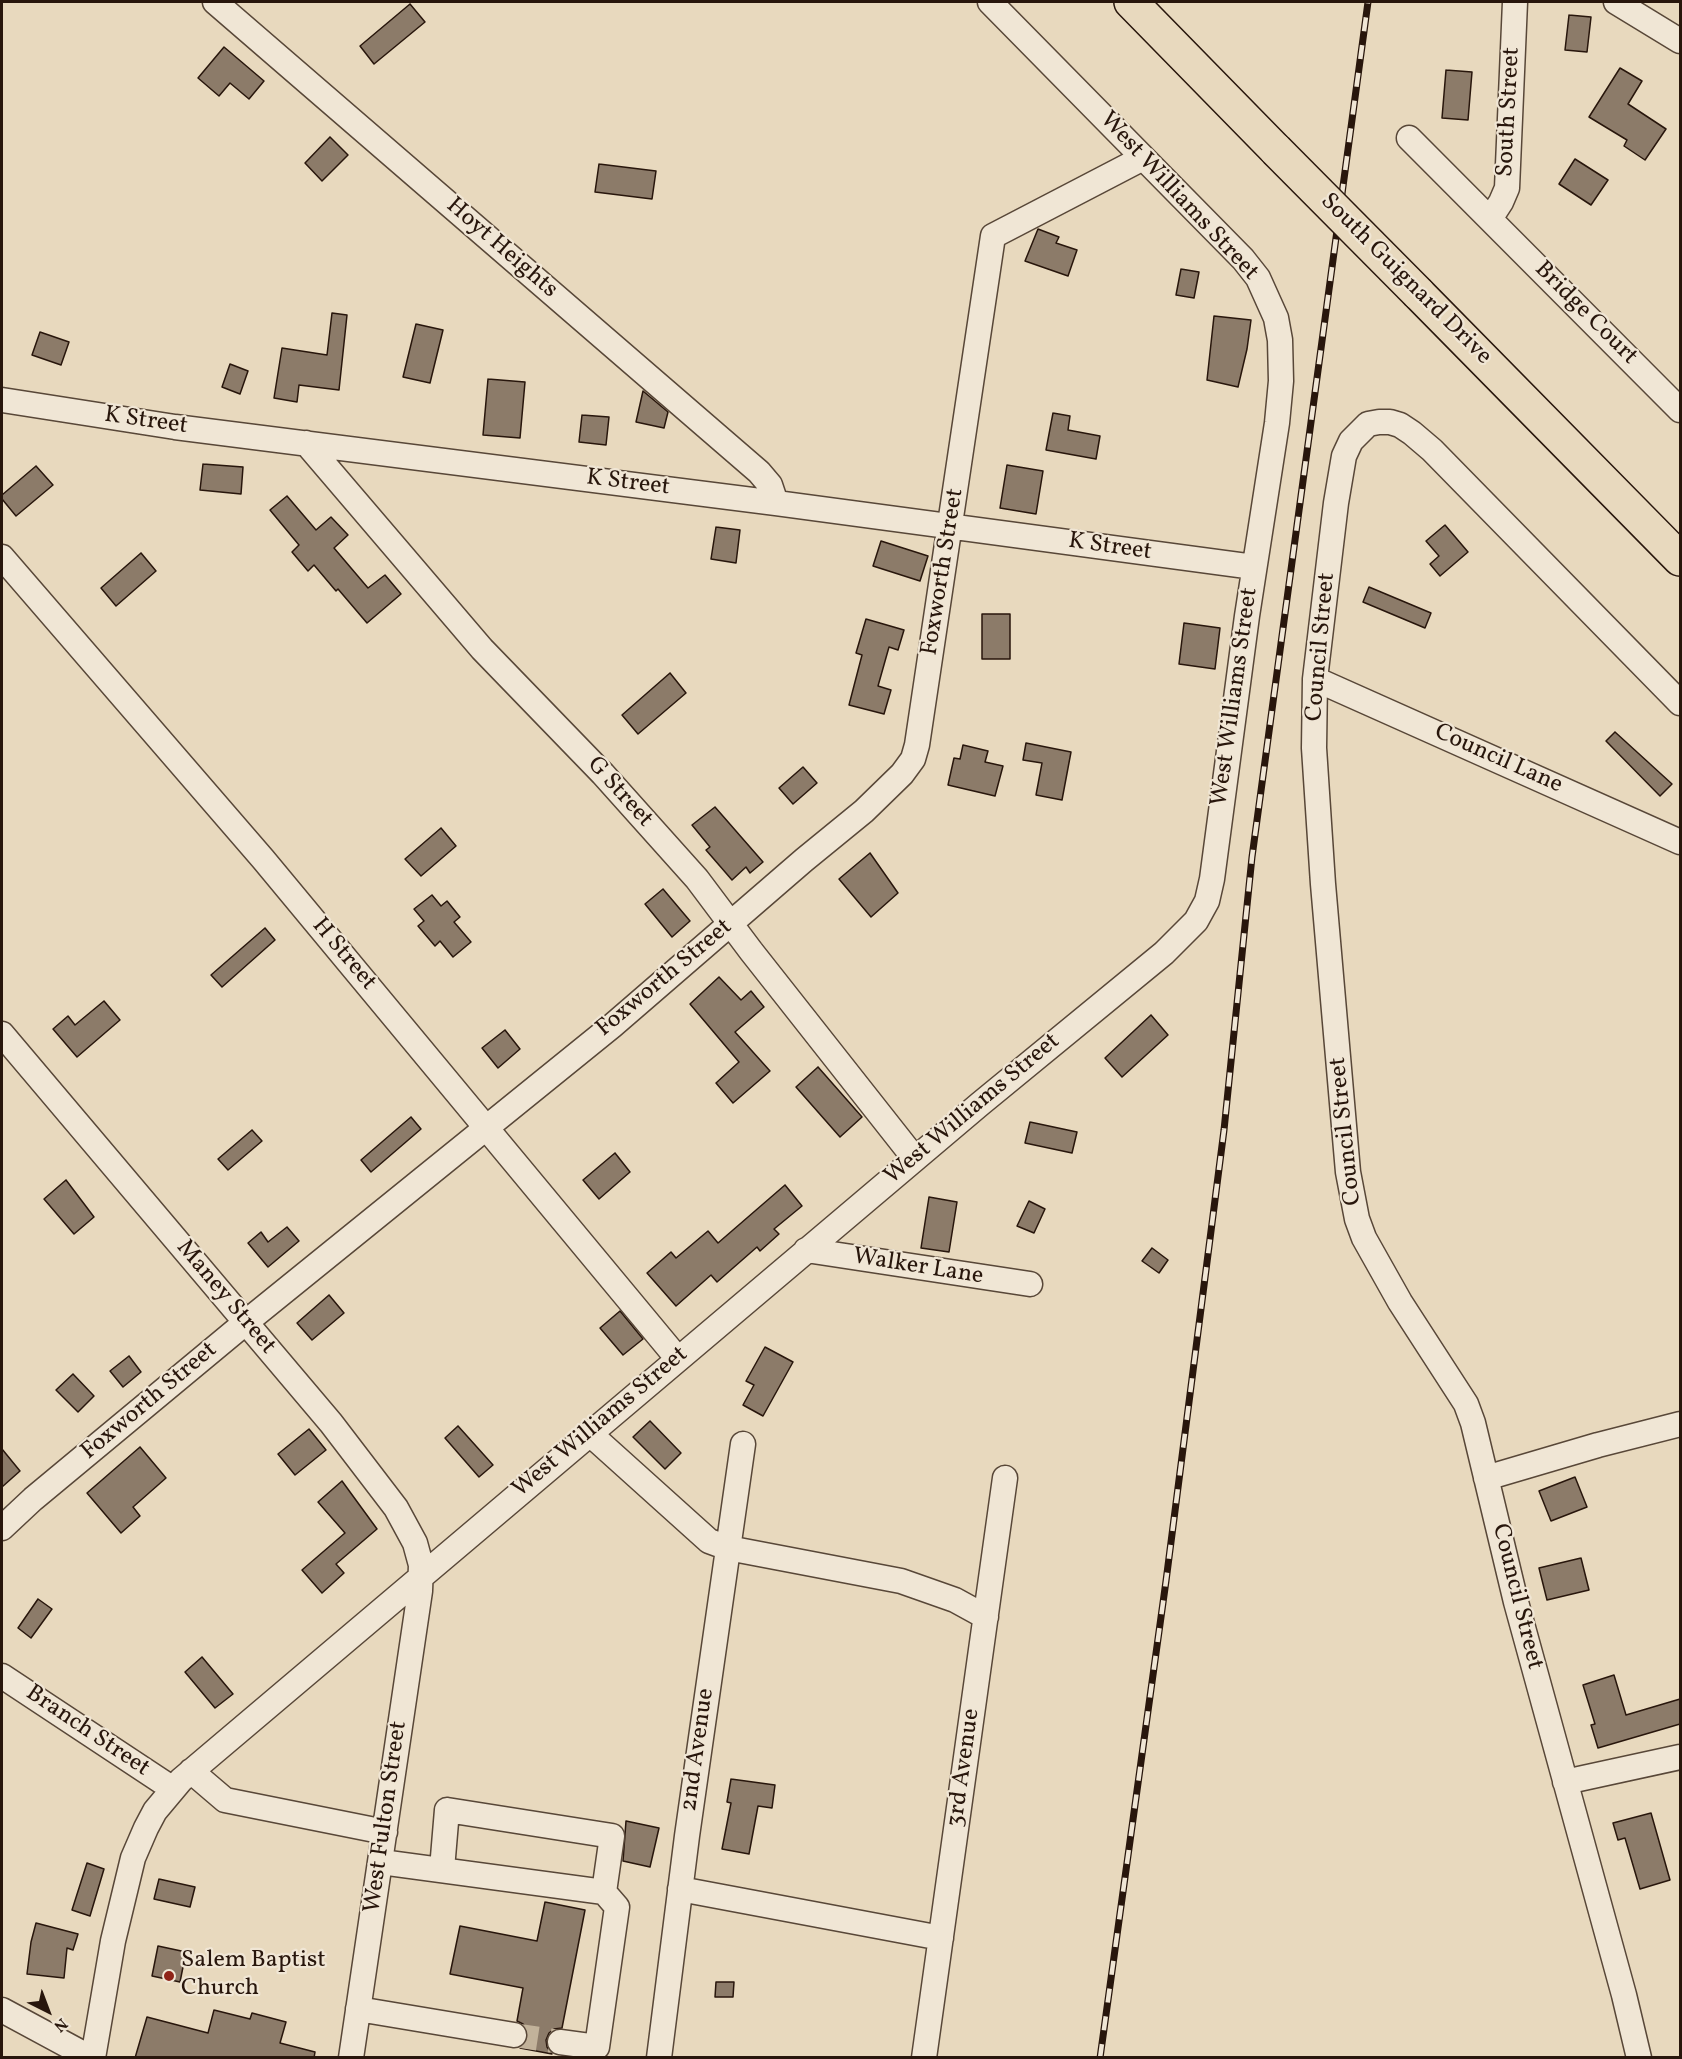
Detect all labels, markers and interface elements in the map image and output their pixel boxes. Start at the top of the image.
street label: South Street [1492,46,1528,178]
street label: West Williams Street [1092,107,1264,287]
street label: South Guignard Drive [1313,188,1497,372]
street label: Hoyt Heights [439,193,563,305]
street label: Bridge Court [1527,256,1643,372]
street label: K Street [102,402,190,442]
street label: K Street [585,465,671,503]
street label: Foxworth Street [917,486,971,658]
street label: K Street [1066,528,1154,568]
street label: Council Street [1301,571,1343,723]
street label: West Williams Street [1206,586,1266,808]
street label: Council Lane [1429,719,1567,801]
street label: G Street [580,752,658,834]
street label: H Street [304,913,382,997]
street label: Foxworth Street [591,914,739,1044]
street label: West Williams Street [879,1028,1067,1192]
street label: Council Street [1325,1055,1369,1207]
street label: Maney Street [169,1235,281,1361]
street label: Walker Lane [851,1243,985,1293]
street label: Foxworth Street [76,1337,224,1467]
street label: West Williams Street [507,1341,695,1505]
street label: Council Street [1484,1521,1548,1673]
street label: Branch Street [19,1680,155,1784]
street label: 2nd Avenue [676,1687,722,1813]
street label: 3rd Avenue [942,1707,988,1829]
street label: West Fulton Street [359,1719,415,1915]
place label: Salem Baptist Church [181,1948,326,2004]
marker: Salem Baptist Church [162,1969,176,1983]
north arrow [18,1981,78,2041]
text: N [48,2012,72,2036]

